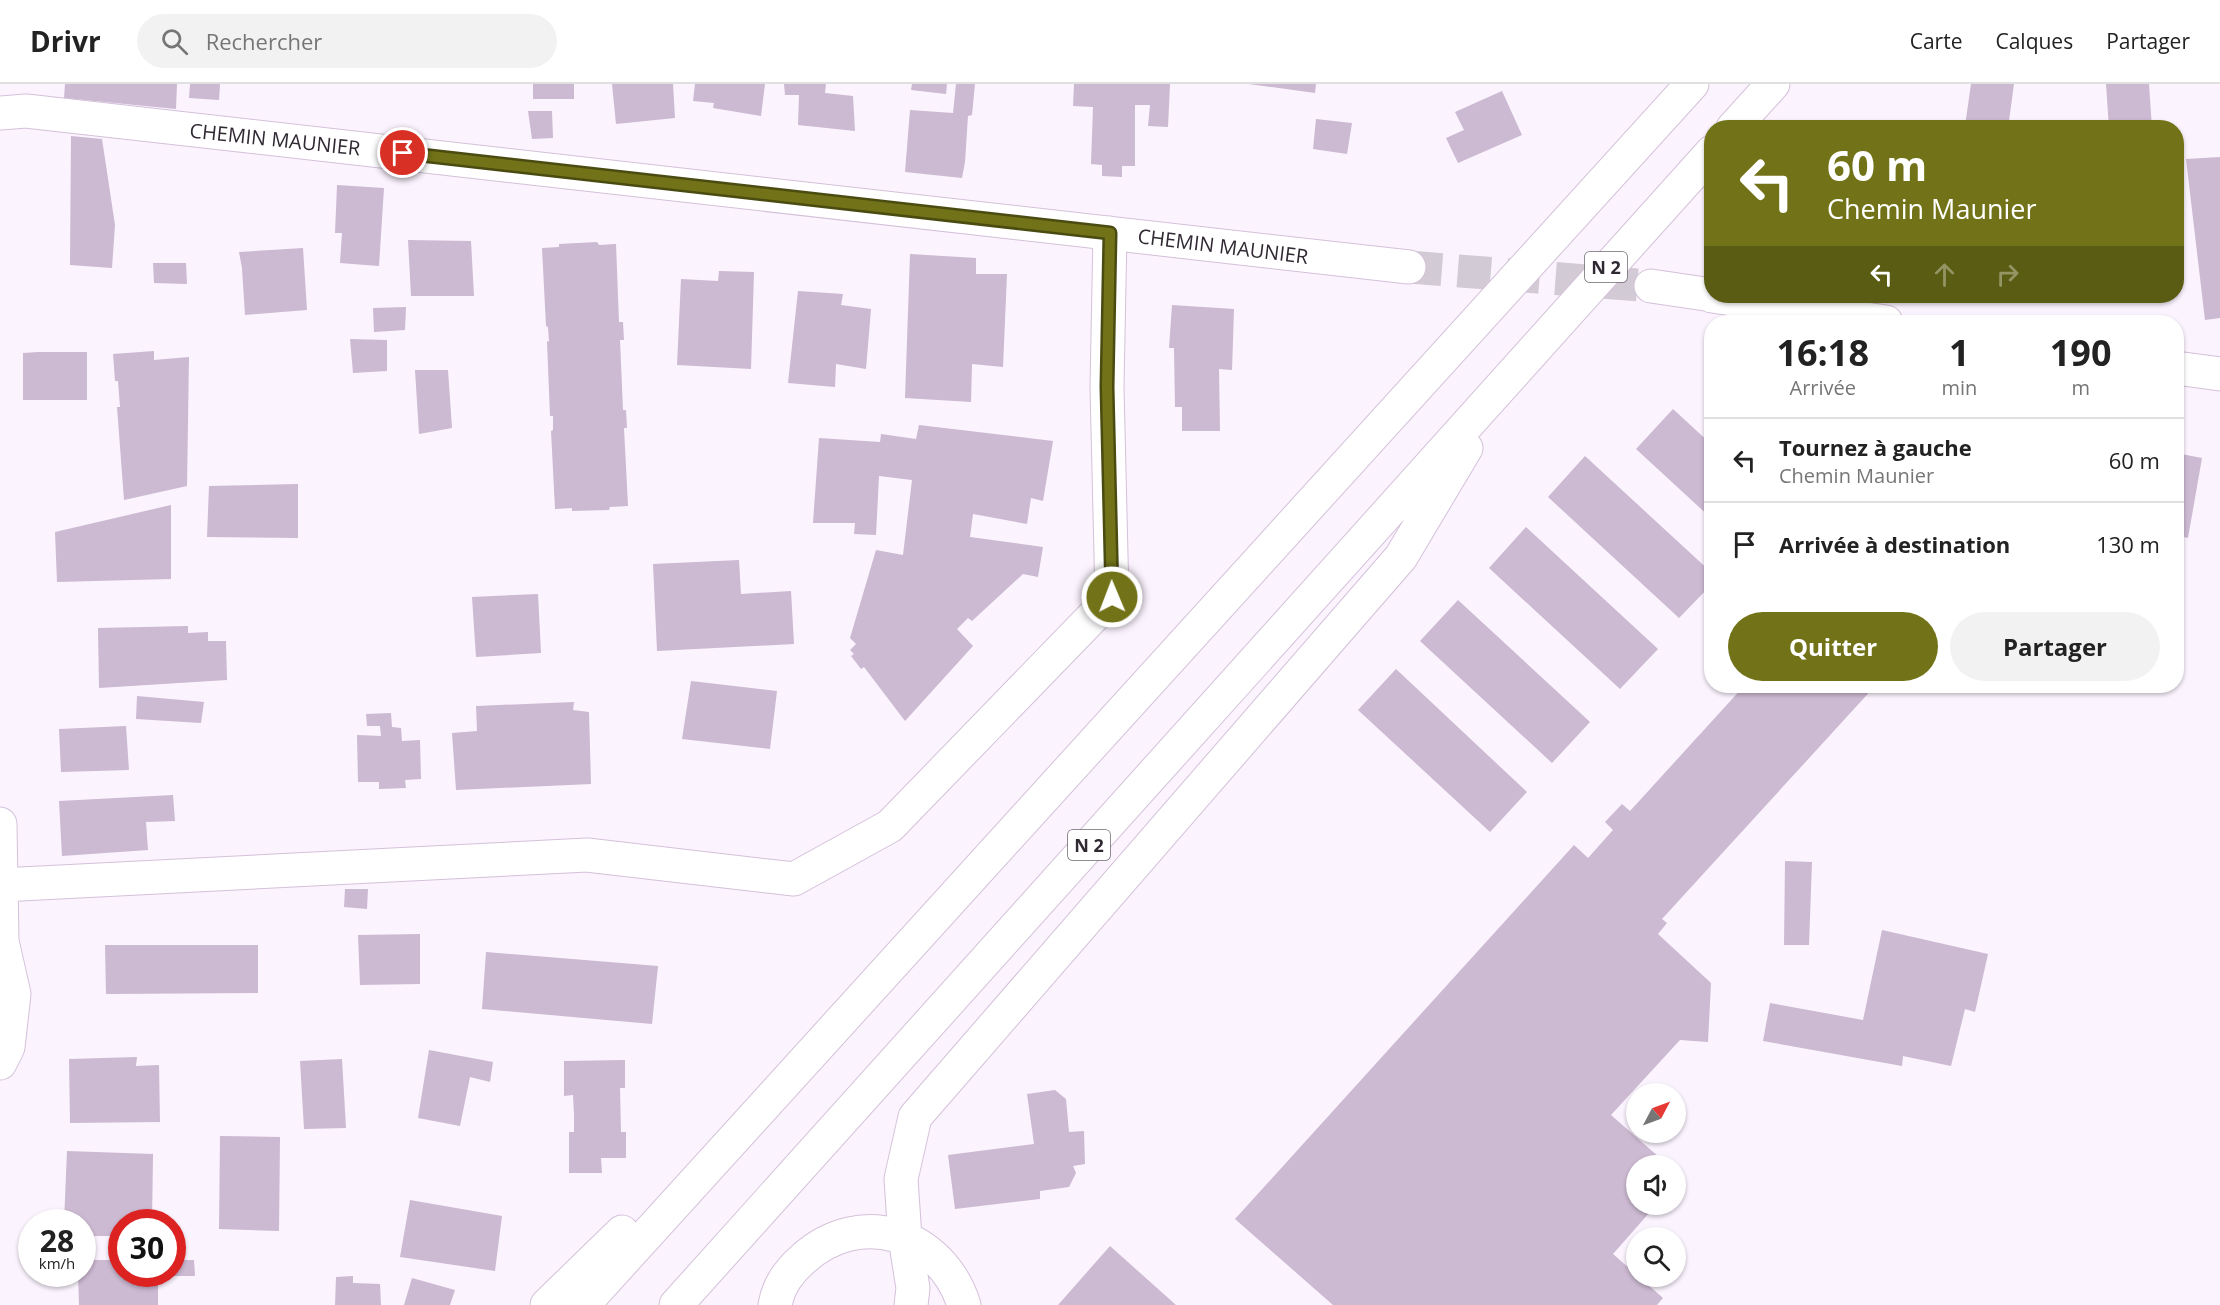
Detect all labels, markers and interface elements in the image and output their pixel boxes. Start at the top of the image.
search box [137,14,557,68]
text: Drivr [30,22,101,60]
icon: search [158,25,191,58]
text: Rechercher [206,26,322,56]
text: Carte [1910,27,1962,55]
text: Calques [1995,27,2073,55]
text: Partager [2106,27,2190,55]
street label: CHEMIN MAUNIER [188,117,362,161]
pin [377,127,428,178]
icon: arrive [386,136,419,169]
text: 60 m [1827,136,1927,193]
icon: left [1728,144,1806,222]
text: Chemin Maunier [1827,190,2037,227]
street label: CHEMIN MAUNIER [1136,222,1310,270]
road number: N 2 [1585,252,1627,282]
icon: left [1865,258,1898,291]
icon: ahead [1928,258,1961,291]
icon: right [1991,258,2024,291]
text: 16:18 [1776,328,1869,377]
text: 1 [1949,328,1970,377]
text: 190 [2050,328,2112,377]
text: Arrivée [1789,374,1856,401]
text: min [1941,374,1977,401]
text: m [2071,374,2090,401]
text: Tournez à gauche [1779,432,1972,462]
icon: left [1728,444,1761,477]
text: 60 m [2109,445,2160,475]
text: Chemin Maunier [1779,462,1934,489]
icon: arrive [1728,528,1761,561]
text: Arrivée à destination [1779,529,2010,559]
text: 130 m [2096,529,2160,559]
position arrow [1080,565,1144,629]
button: Quitter [1728,612,1938,681]
button: Partager [1950,612,2160,681]
road number: N 2 [1068,830,1110,860]
north arrow [1626,1083,1686,1143]
map controls [1626,1083,1686,1287]
button: sound [1626,1155,1686,1215]
speed limit sign: 30 [108,1209,186,1287]
text: 28 [40,1220,74,1261]
button: search [1626,1227,1686,1287]
text: km/h [39,1253,75,1273]

